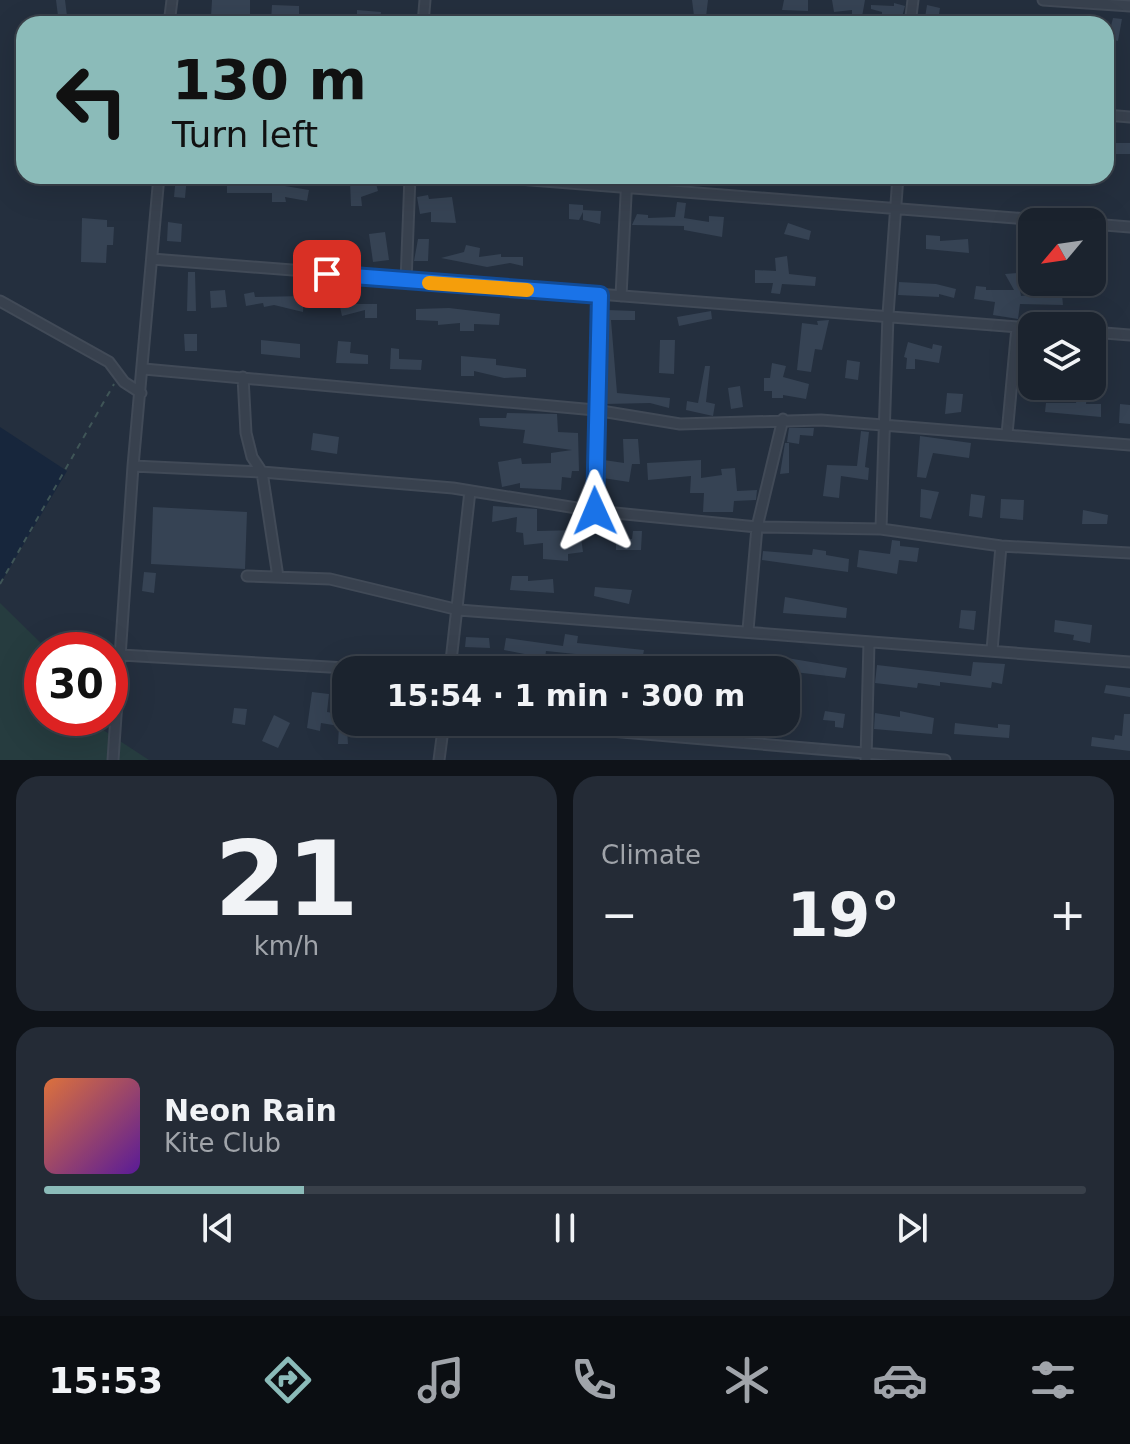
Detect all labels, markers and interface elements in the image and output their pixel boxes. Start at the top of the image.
text: 130 m [172,47,367,112]
icon: left [40,48,144,152]
text: Turn left [172,114,318,155]
north arrow [1018,208,1106,296]
map controls [1018,208,1106,400]
pin [293,240,361,308]
icon: arrive [305,252,349,296]
button: layers [1018,312,1106,400]
position arrow [553,469,637,553]
speed limit sign: 30 [24,632,128,736]
text: 15:54 · 1 min · 300 m [387,678,745,713]
text: 21 [214,818,359,940]
text: Climate [601,840,701,870]
text: 19° [787,880,900,950]
text: − [601,889,638,940]
text: + [1049,889,1086,940]
text: km/h [254,931,319,961]
text: Neon Rain [164,1093,337,1128]
text: Kite Club [164,1128,281,1158]
icon: previous [196,1206,240,1250]
icon: pause [543,1206,587,1250]
icon: next [890,1206,934,1250]
icon: directions [260,1352,316,1408]
icon: music [413,1352,469,1408]
icon: phone [566,1352,622,1408]
icon: climate [719,1352,775,1408]
icon: car [872,1352,928,1408]
icon: filters [1025,1352,1081,1408]
text: 15:53 [49,1360,163,1401]

